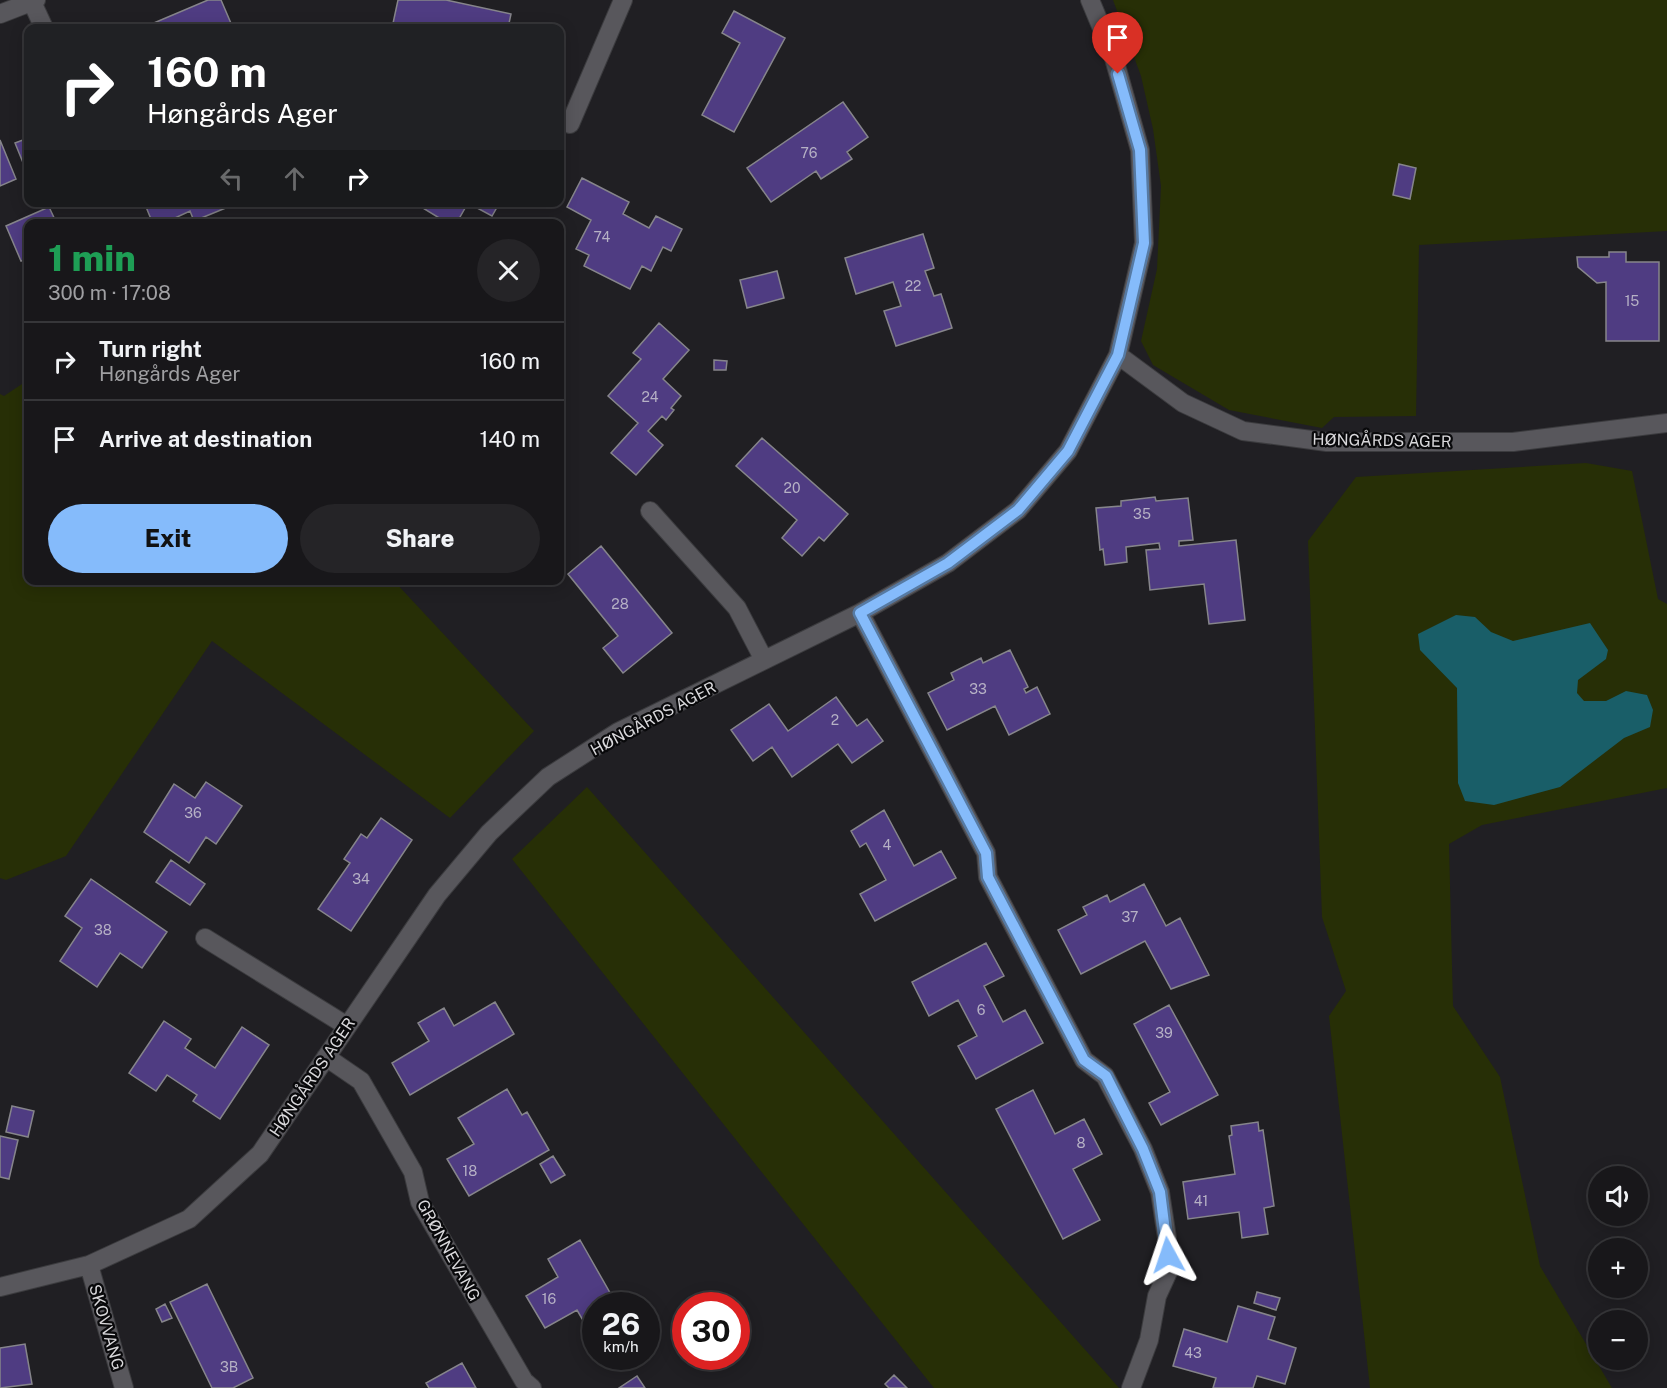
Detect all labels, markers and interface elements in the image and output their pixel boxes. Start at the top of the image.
pin [1092,12,1143,74]
icon: arrive [1101,21,1134,54]
text: 160 m [147,47,267,96]
icon: right [48,48,126,126]
text: Høngårds Ager [147,97,338,129]
house number: 76 [801,145,818,161]
icon: left [215,162,248,195]
icon: ahead [278,162,311,195]
icon: right [341,162,374,195]
house number: 74 [594,229,611,245]
text: 1 min [48,237,136,279]
button: close [477,239,540,302]
house number: 22 [905,278,921,294]
text: 300 m · 17:08 [48,281,171,305]
house number: 15 [1625,293,1639,309]
text: Turn right [99,336,202,362]
icon: right [48,345,81,378]
text: 160 m [480,348,540,374]
text: Høngårds Ager [99,362,240,386]
house number: 24 [641,389,659,405]
icon: arrive [48,423,81,456]
text: Arrive at destination [99,426,312,452]
text: 140 m [479,426,540,452]
street label: HØNGÅRDS AGER [1312,428,1452,451]
house number: 20 [784,480,800,496]
button: Exit [48,504,288,573]
button: Share [300,504,540,573]
house number: 35 [1133,506,1151,522]
house number: 28 [611,596,629,612]
street label: HØNGÅRDS AGER [586,676,719,760]
house number: 33 [969,681,987,697]
house number: 2 [831,712,839,728]
house number: 36 [184,805,202,821]
house number: 4 [883,837,892,853]
house number: 34 [352,871,370,887]
house number: 37 [1122,909,1138,925]
house number: 38 [94,922,112,938]
house number: 6 [977,1002,986,1018]
street label: HØNGÅRDS AGER [264,1013,359,1140]
house number: 39 [1155,1025,1173,1041]
house number: 8 [1076,1135,1086,1151]
house number: 18 [463,1163,477,1179]
map controls [1588,1166,1648,1370]
button: sound [1588,1166,1648,1226]
house number: 41 [1194,1193,1208,1209]
street label: GRØNNEVANG [413,1196,484,1304]
position arrow [1136,1223,1200,1287]
button: + [1588,1238,1648,1298]
street label: SKOVVANG [85,1282,128,1372]
house number: 16 [542,1291,556,1307]
speed limit sign: 30 [672,1292,750,1370]
text: 26 [602,1306,640,1342]
button: − [1588,1310,1648,1370]
text: km/h [603,1338,639,1355]
house number: 43 [1184,1345,1202,1361]
house number: 3B [220,1359,238,1375]

